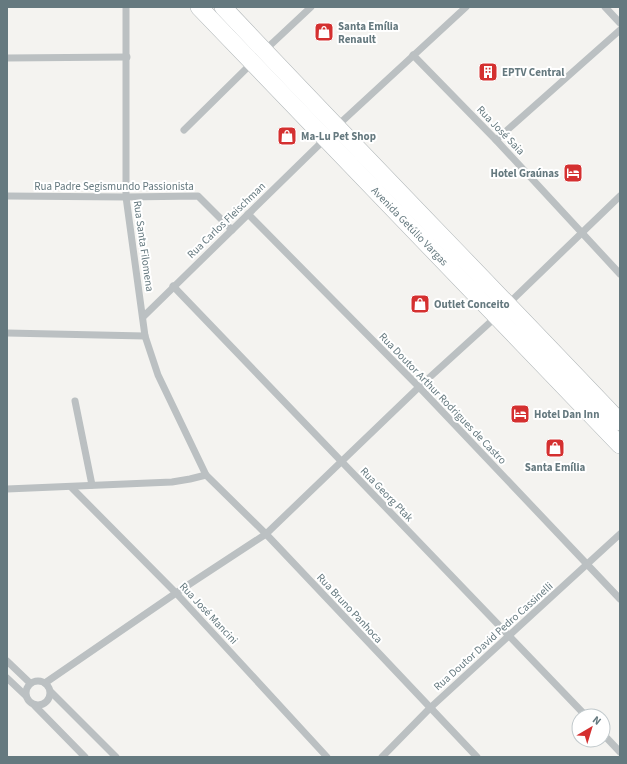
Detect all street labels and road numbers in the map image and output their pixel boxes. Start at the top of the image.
street label: Rua José Saia [473,102,528,158]
street label: Rua Padre Segismundo Passionista [34,179,194,194]
street label: Rua Carlos Fleischman [184,179,269,262]
street label: Avenida Getúlio Vargas [368,183,452,269]
street label: Rua Santa Filomena [130,200,157,293]
street label: Rua Doutor Arthur Rodrigues de Castro [376,329,510,467]
street label: Rua Georg Ptak [357,464,417,525]
street label: Rua Bruno Panhoca [313,570,386,646]
street label: Rua José Mancini [176,579,241,648]
street label: Rua Doutor David Pedro Cassinelli [430,579,556,694]

